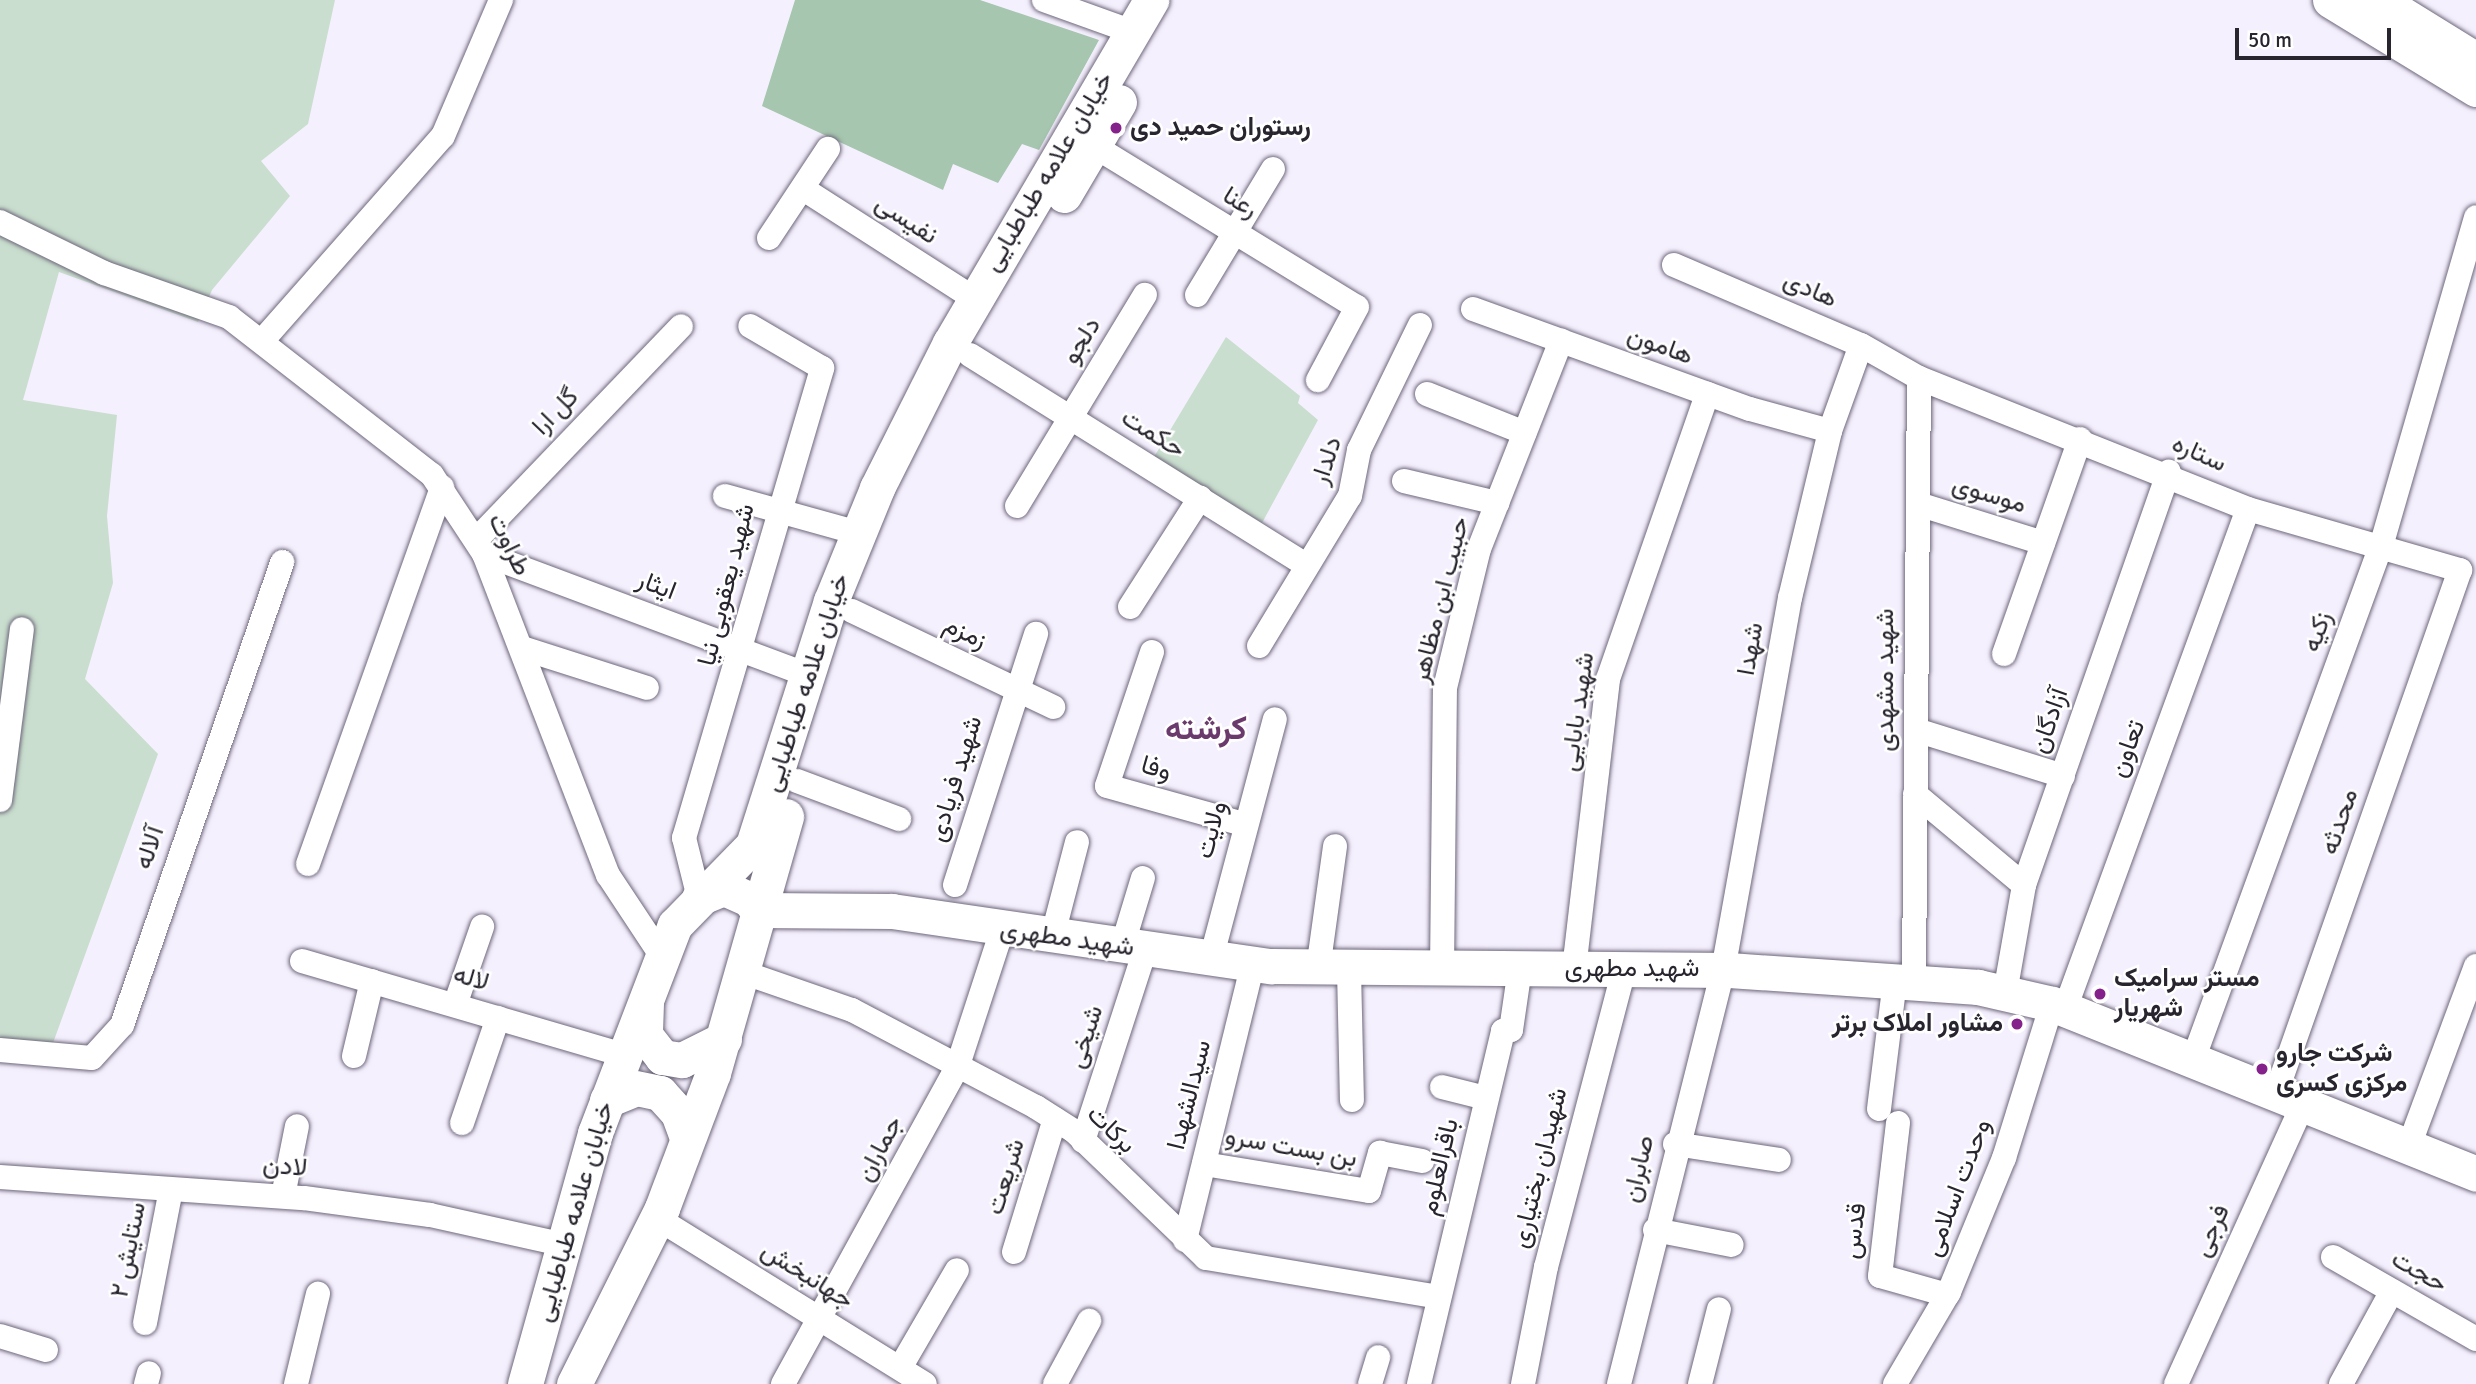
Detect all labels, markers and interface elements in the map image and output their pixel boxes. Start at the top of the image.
scale bar [2238,14,2394,58]
text: 50 m [2248,27,2292,53]
street label: خیابان علامه طباطبایی [977,66,1121,278]
place label: رستوران حمید دی [1130,112,1311,144]
marker: رستوران حمید دی [1108,120,1124,136]
street label: رعنا [1216,180,1264,226]
street label: نفیسی [869,188,943,252]
street label: هادی [1778,265,1842,315]
street label: دلجو [1056,312,1108,370]
street label: هامون [1623,320,1697,372]
street label: گل ارا [526,382,586,442]
street label: حکمت [1115,402,1191,466]
street label: ستاره [2167,428,2231,480]
street label: دلدار [1305,433,1349,489]
street label: موسوی [1948,469,2030,521]
street label: شهید یعقوبی نیا [692,501,762,669]
street label: طراوت [481,509,537,581]
street label: حبیب ابن مظاهر [1405,514,1477,686]
street label: ایثار [632,564,680,608]
street label: خیابان علامه طباطبایی [757,570,857,796]
street label: زکیه [2296,607,2340,657]
street label: شهید مشهدی [1870,608,1902,752]
street label: زمزم [938,609,992,657]
street label: شهدا [1731,620,1771,678]
street label: شهید بابایی [1554,650,1602,774]
street label: آزادگان [2024,684,2076,758]
district label: کرشته [1165,709,1247,749]
street label: شهید فریادی [922,712,990,846]
street label: تعاون [2103,716,2153,782]
street label: وفا [1137,750,1175,788]
street label: محدثه [2314,785,2366,859]
street label: ولایت [1189,798,1235,862]
street label: آلاله [128,822,172,874]
street label: شهید مطهری [998,914,1136,964]
street label: شهید مطهری [1564,953,1700,985]
street label: لاله [450,959,492,999]
place label: مستر سرامیک شهریار [2114,963,2260,1024]
marker: مستر سرامیک شهریار [2092,986,2108,1002]
street label: شیخی [1061,1001,1111,1073]
place label: مشاور املاک برتر [1832,1008,2003,1040]
marker: مشاور املاک برتر [2009,1016,2025,1032]
street label: سیدالشهدا [1161,1037,1219,1153]
place label: شرکت جارو مرکزی کسری [2276,1038,2407,1100]
marker: شرکت جارو مرکزی کسری [2254,1061,2270,1077]
street label: شهیدان بختیاری [1505,1085,1575,1251]
street label: خیابان علامه طباطبایی [529,1098,621,1326]
street label: برکات [1080,1099,1142,1161]
street label: جماران [850,1111,910,1187]
street label: وحدت اسلامی [1918,1115,1998,1261]
street label: باقرالعلوم [1414,1116,1466,1218]
street label: بن بست سرو [1223,1121,1359,1175]
street label: صابران [1616,1132,1662,1206]
street label: شریعت [980,1135,1032,1219]
street label: لادن [261,1150,309,1184]
street label: ستایش ۲ [104,1199,154,1301]
street label: فرجی [2187,1200,2237,1262]
street label: قدس [1836,1201,1874,1261]
street label: جهانبخش [755,1235,859,1317]
street label: حجت [2386,1244,2452,1300]

